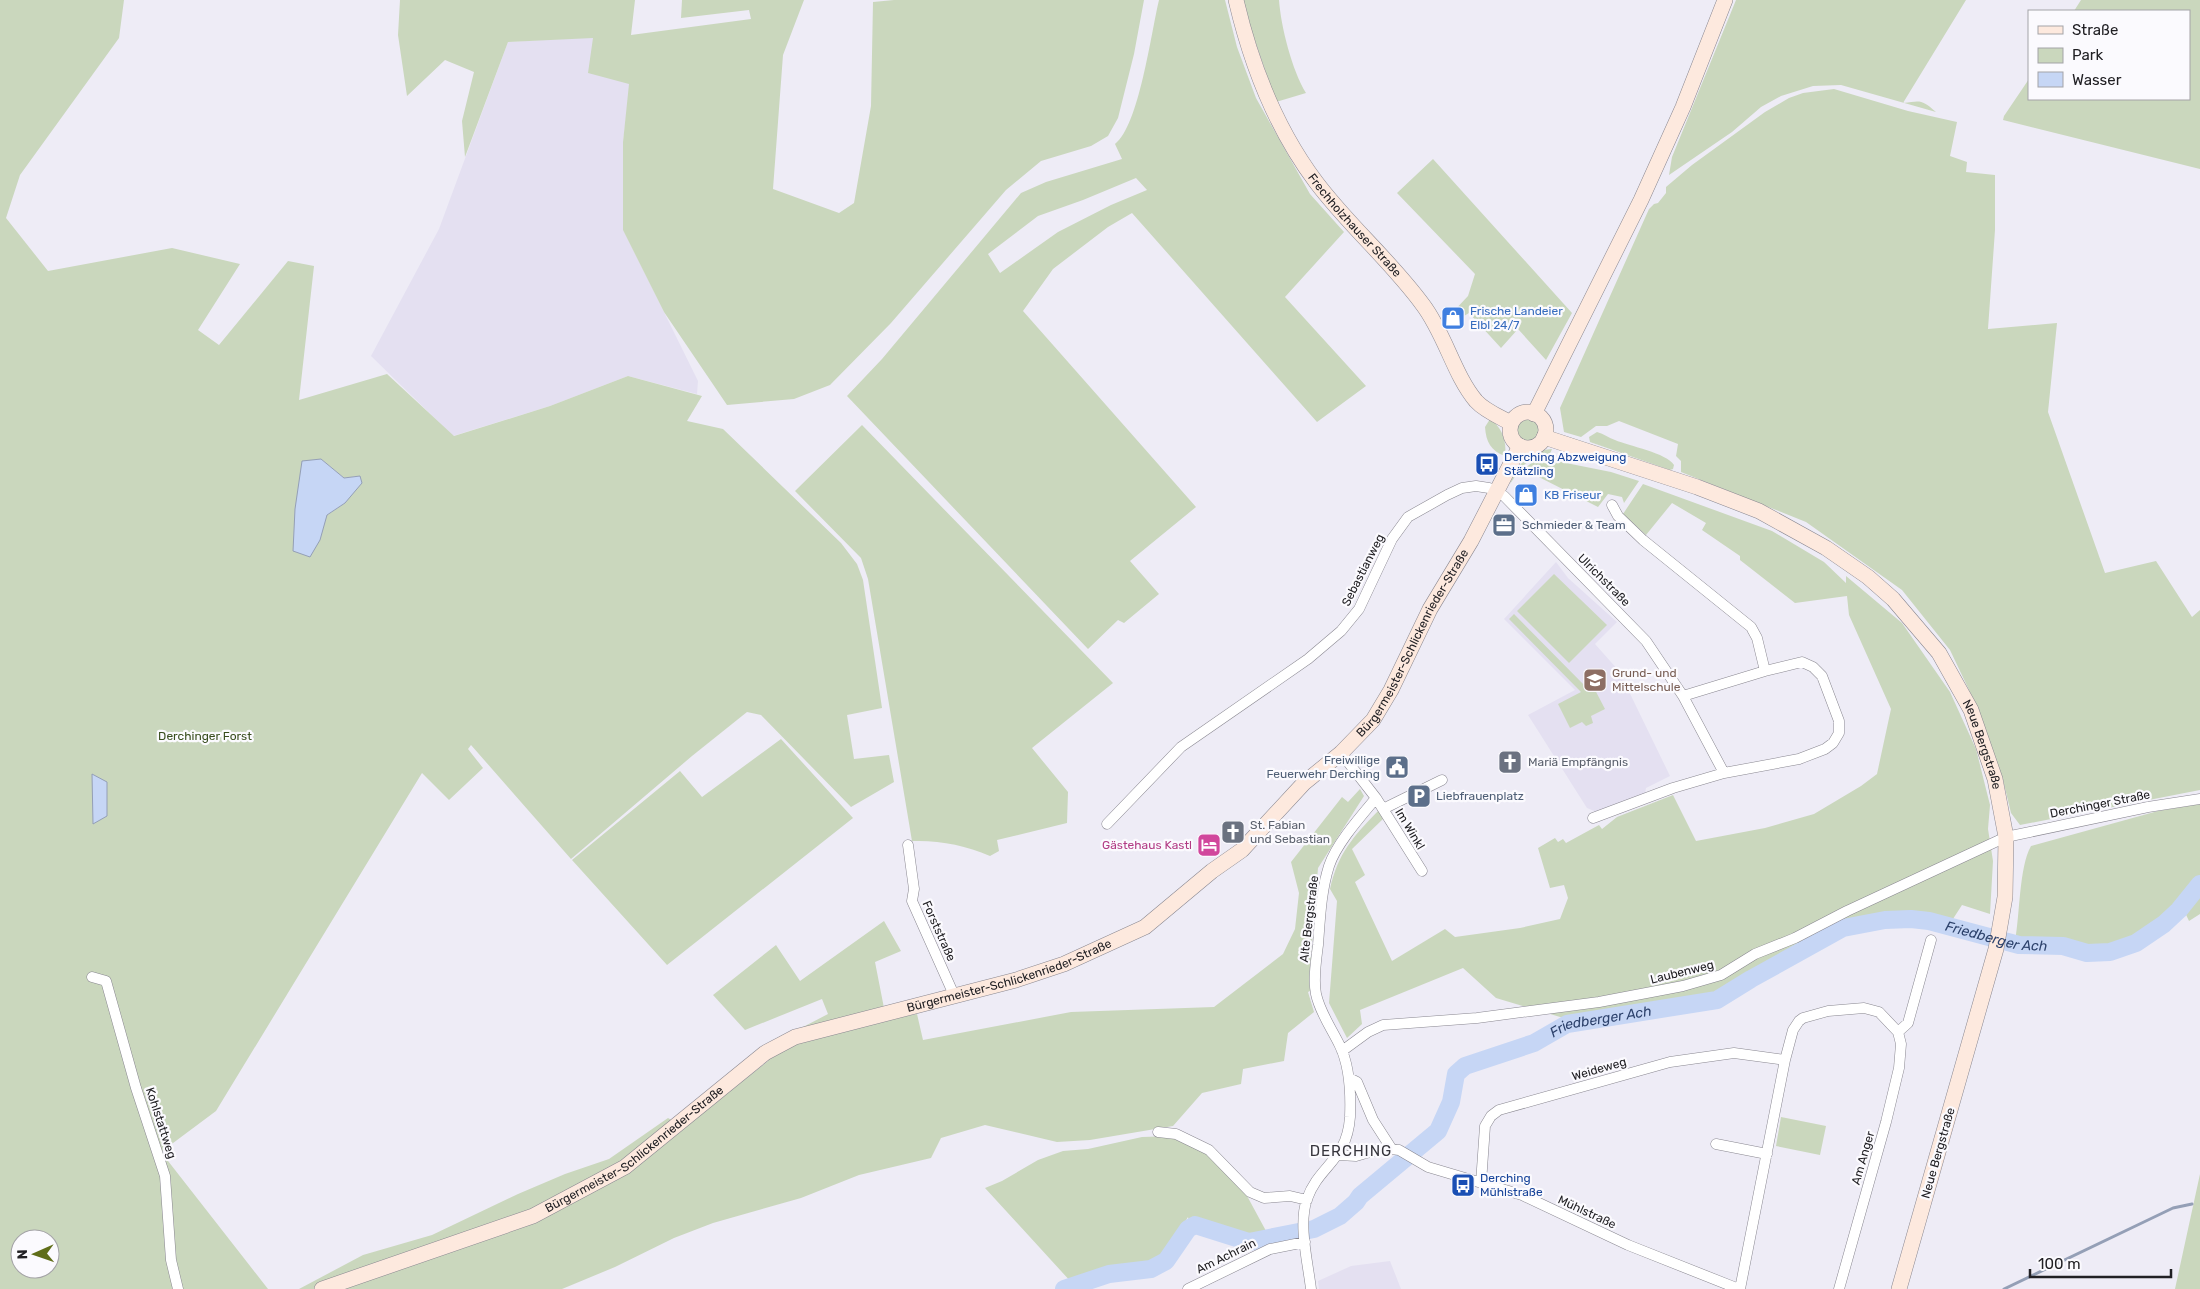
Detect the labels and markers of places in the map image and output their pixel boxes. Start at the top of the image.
place label: Frische Landeier Elbl 24/7 [1470,304,1563,332]
shop icon: Frische Landeier Elbl 24/7 [1440,305,1466,331]
place label: Derching Abzweigung Stätzling [1504,450,1626,478]
bus stop icon: Derching Abzweigung Stätzling [1474,451,1500,477]
shop icon: KB Friseur [1513,482,1539,508]
place label: KB Friseur [1544,488,1602,502]
office icon: Schmieder & Team [1491,512,1517,538]
place label: Schmieder & Team [1522,518,1626,532]
place label: Grund- und Mittelschule [1612,666,1681,694]
school or university icon: Grund- und Mittelschule [1582,667,1608,693]
church icon: Mariä Empfängnis [1497,749,1523,775]
place label: Freiwillige Feuerwehr Derching [1266,753,1380,781]
public building icon: Freiwillige Feuerwehr Derching [1384,754,1410,780]
place label: Mariä Empfängnis [1528,755,1628,769]
parking icon: Liebfrauenplatz [1406,783,1432,809]
place label: Liebfrauenplatz [1436,789,1524,803]
place label: St. Fabian und Sebastian [1250,818,1330,846]
church icon: St. Fabian und Sebastian [1220,819,1246,845]
hotel icon: Gästehaus Kastl [1196,832,1222,858]
place label: Gästehaus Kastl [1102,838,1192,852]
place label: Derching Mühlstraße [1480,1171,1543,1199]
bus stop icon: Derching Mühlstraße [1450,1172,1476,1198]

